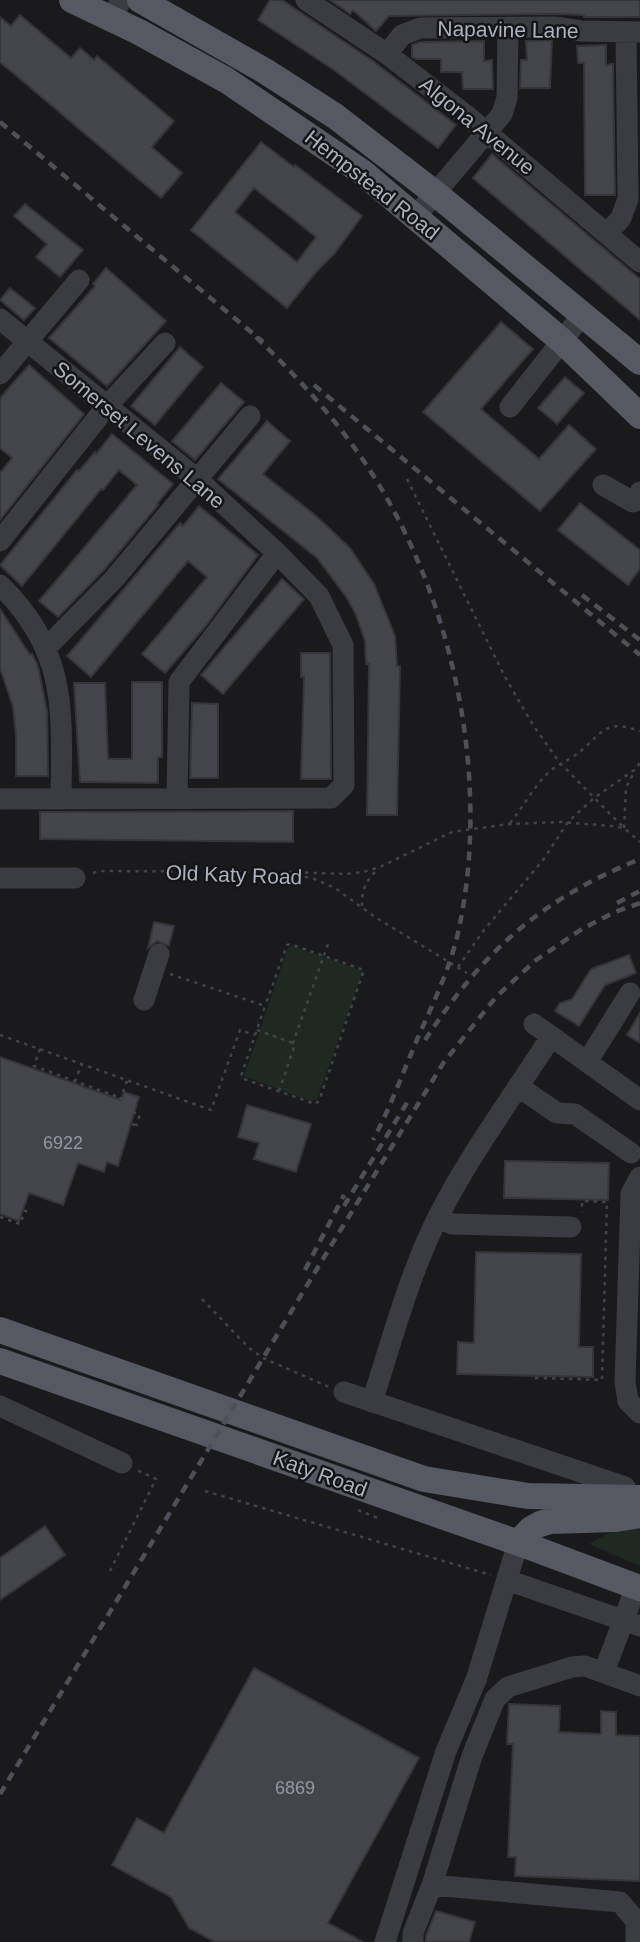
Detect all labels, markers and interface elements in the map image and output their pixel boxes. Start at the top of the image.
street label: Napavine Lane [437,17,579,42]
street label: Algona Avenue [415,72,539,179]
street label: Hempstead Road [301,125,444,244]
street label: Somerset Levens Lane [49,356,229,513]
street label: Old Katy Road [165,861,303,888]
house number: 6922 [43,1133,83,1153]
street label: Katy Road [270,1446,370,1501]
house number: 6869 [275,1778,315,1798]

